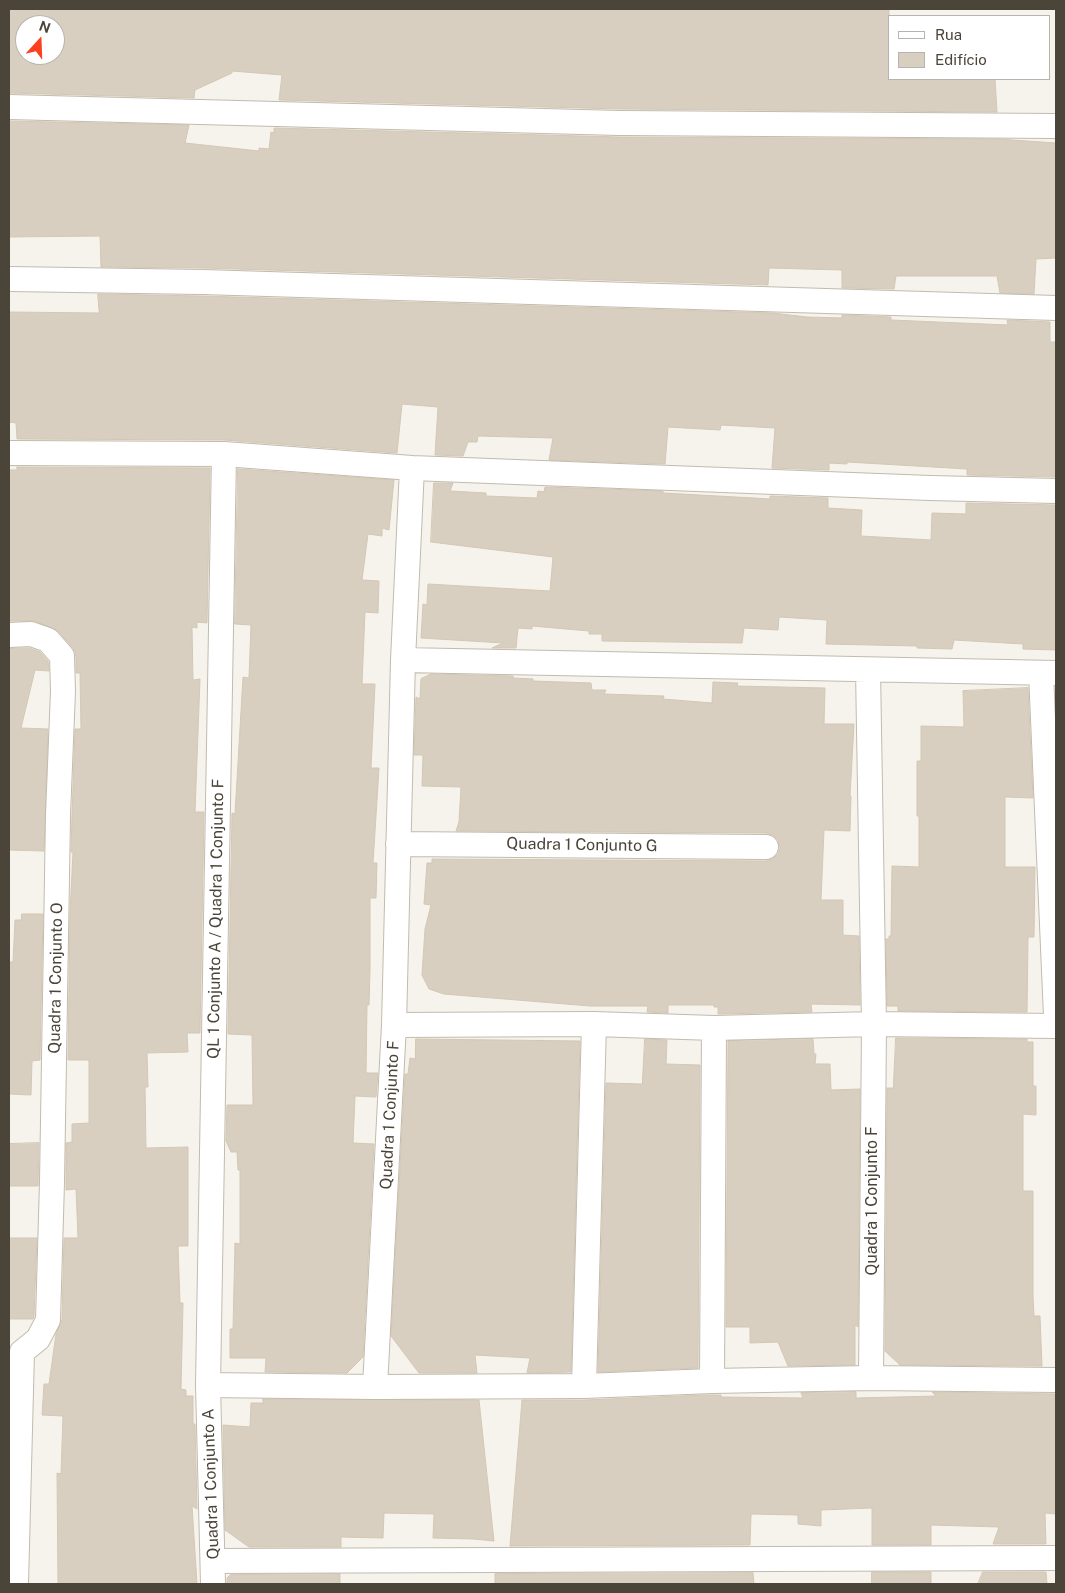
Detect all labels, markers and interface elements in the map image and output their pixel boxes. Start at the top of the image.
north arrow [15,15,65,65]
legend [888,15,1050,80]
text: N [37,17,53,36]
text: Rua [935,26,962,43]
text: Edifício [935,51,987,68]
street label: QL 1 Conjunto A / Quadra 1 Conjunto F [204,779,228,1059]
street label: Quadra 1 Conjunto G [506,834,658,856]
street label: Quadra 1 Conjunto O [45,902,67,1054]
street label: Quadra 1 Conjunto F [377,1040,403,1190]
street label: Quadra 1 Conjunto F [862,1126,882,1276]
street label: Quadra 1 Conjunto A [199,1408,223,1560]

